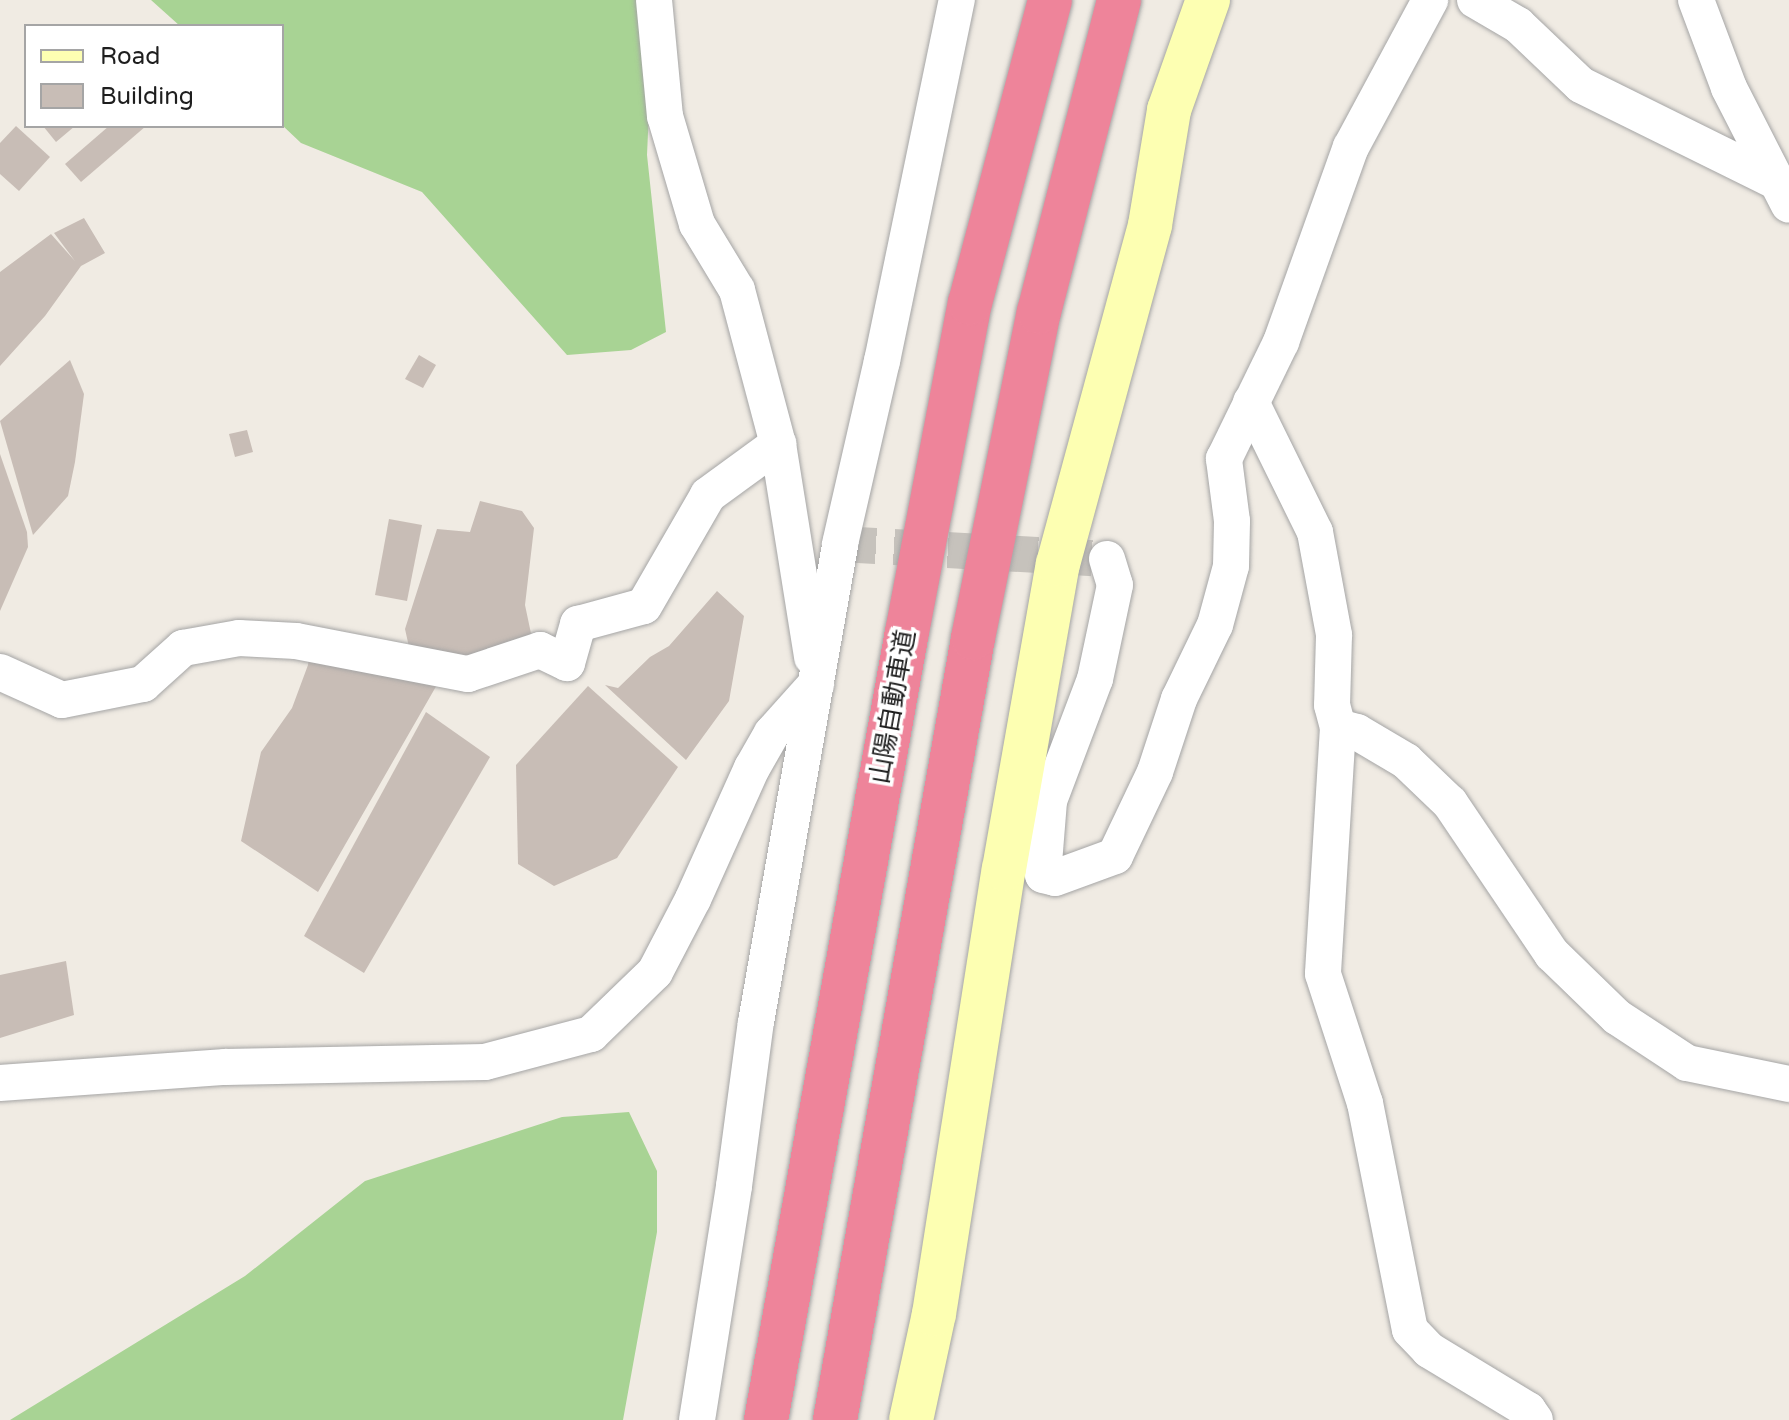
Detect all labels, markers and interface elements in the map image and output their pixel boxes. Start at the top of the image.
legend [24,24,284,128]
text: Road [100,42,160,71]
text: Building [100,82,194,111]
street label: 山陽自動車道 [864,627,922,787]

